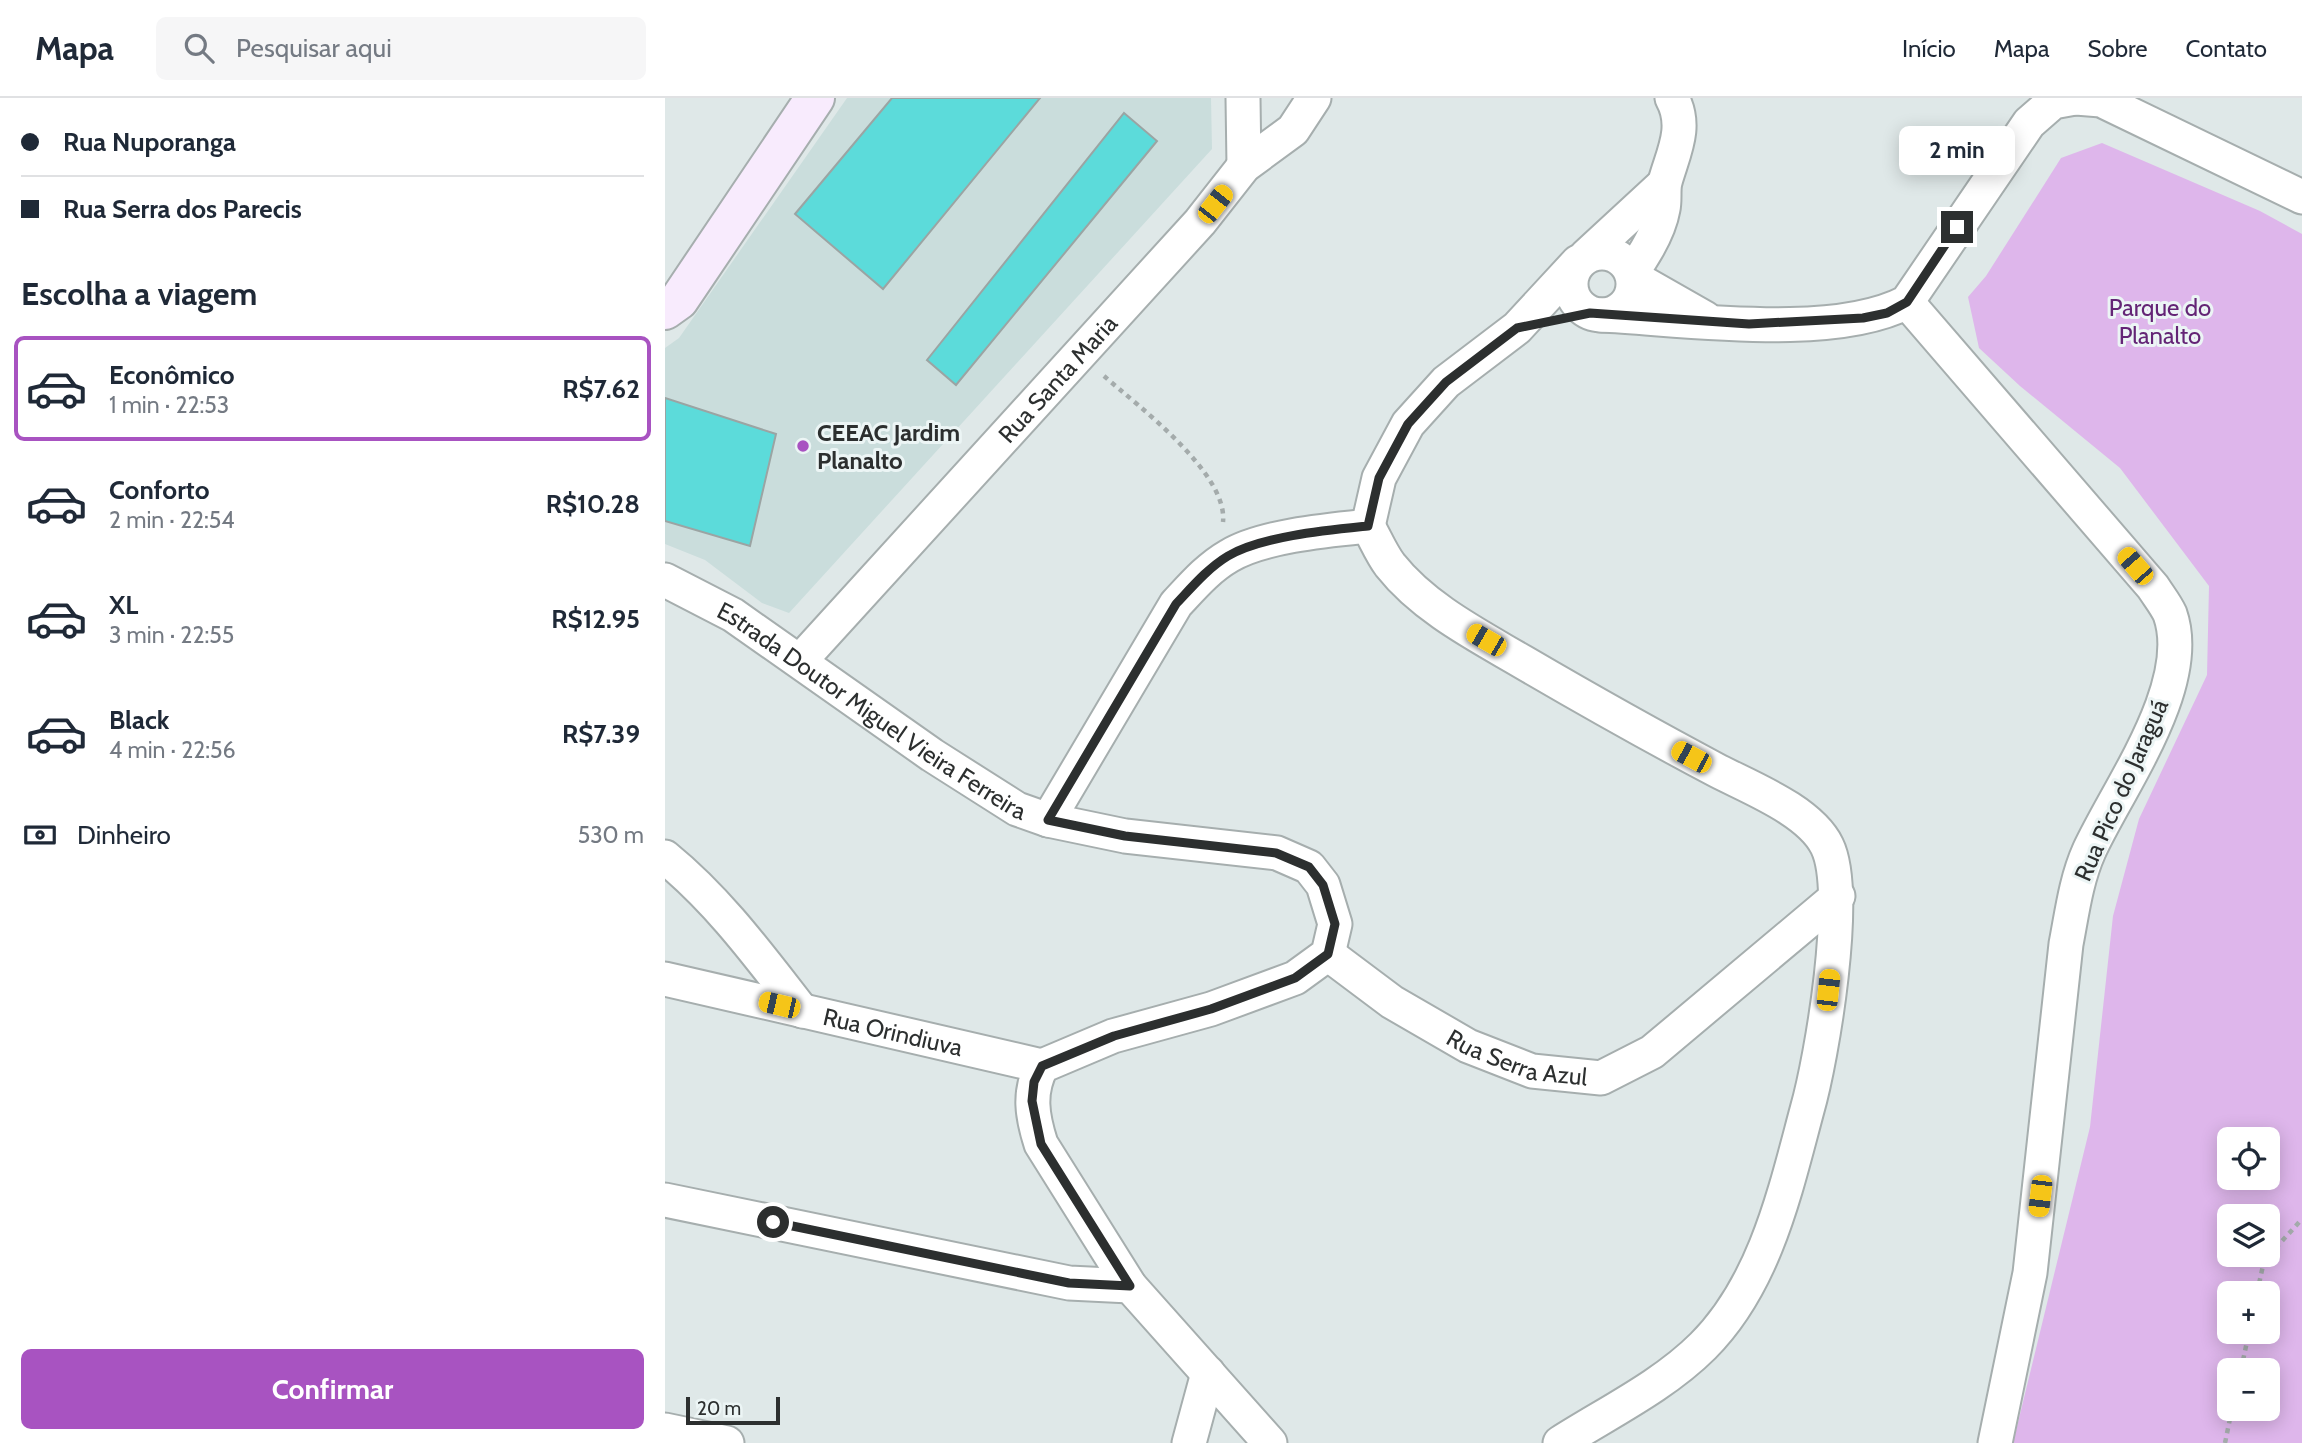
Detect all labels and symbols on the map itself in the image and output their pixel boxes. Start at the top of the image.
callout: 2 min [1899,125,2015,174]
car [1194,181,1237,227]
route end [1941,211,1973,243]
park label: Parque do Planalto [2109,293,2211,350]
street label: Rua Santa Maria [992,308,1123,449]
place label: CEEAC Jardim Planalto [817,418,960,475]
marker: CEEAC Jardim Planalto [795,438,811,454]
car [2114,543,2157,589]
street label: Estrada Doutor Miguel Vieira Ferreira [713,595,1030,826]
car [1463,620,1510,660]
street label: Rua Pico do Jaraguá [2068,694,2174,885]
car [1668,738,1715,776]
car [1816,968,1841,1012]
car [757,990,802,1020]
street label: Rua Orindiuva [820,1001,966,1062]
street label: Rua Serra Azul [1442,1022,1589,1091]
car [2028,1174,2053,1218]
route start [757,1206,789,1238]
scale bar [686,1394,781,1426]

